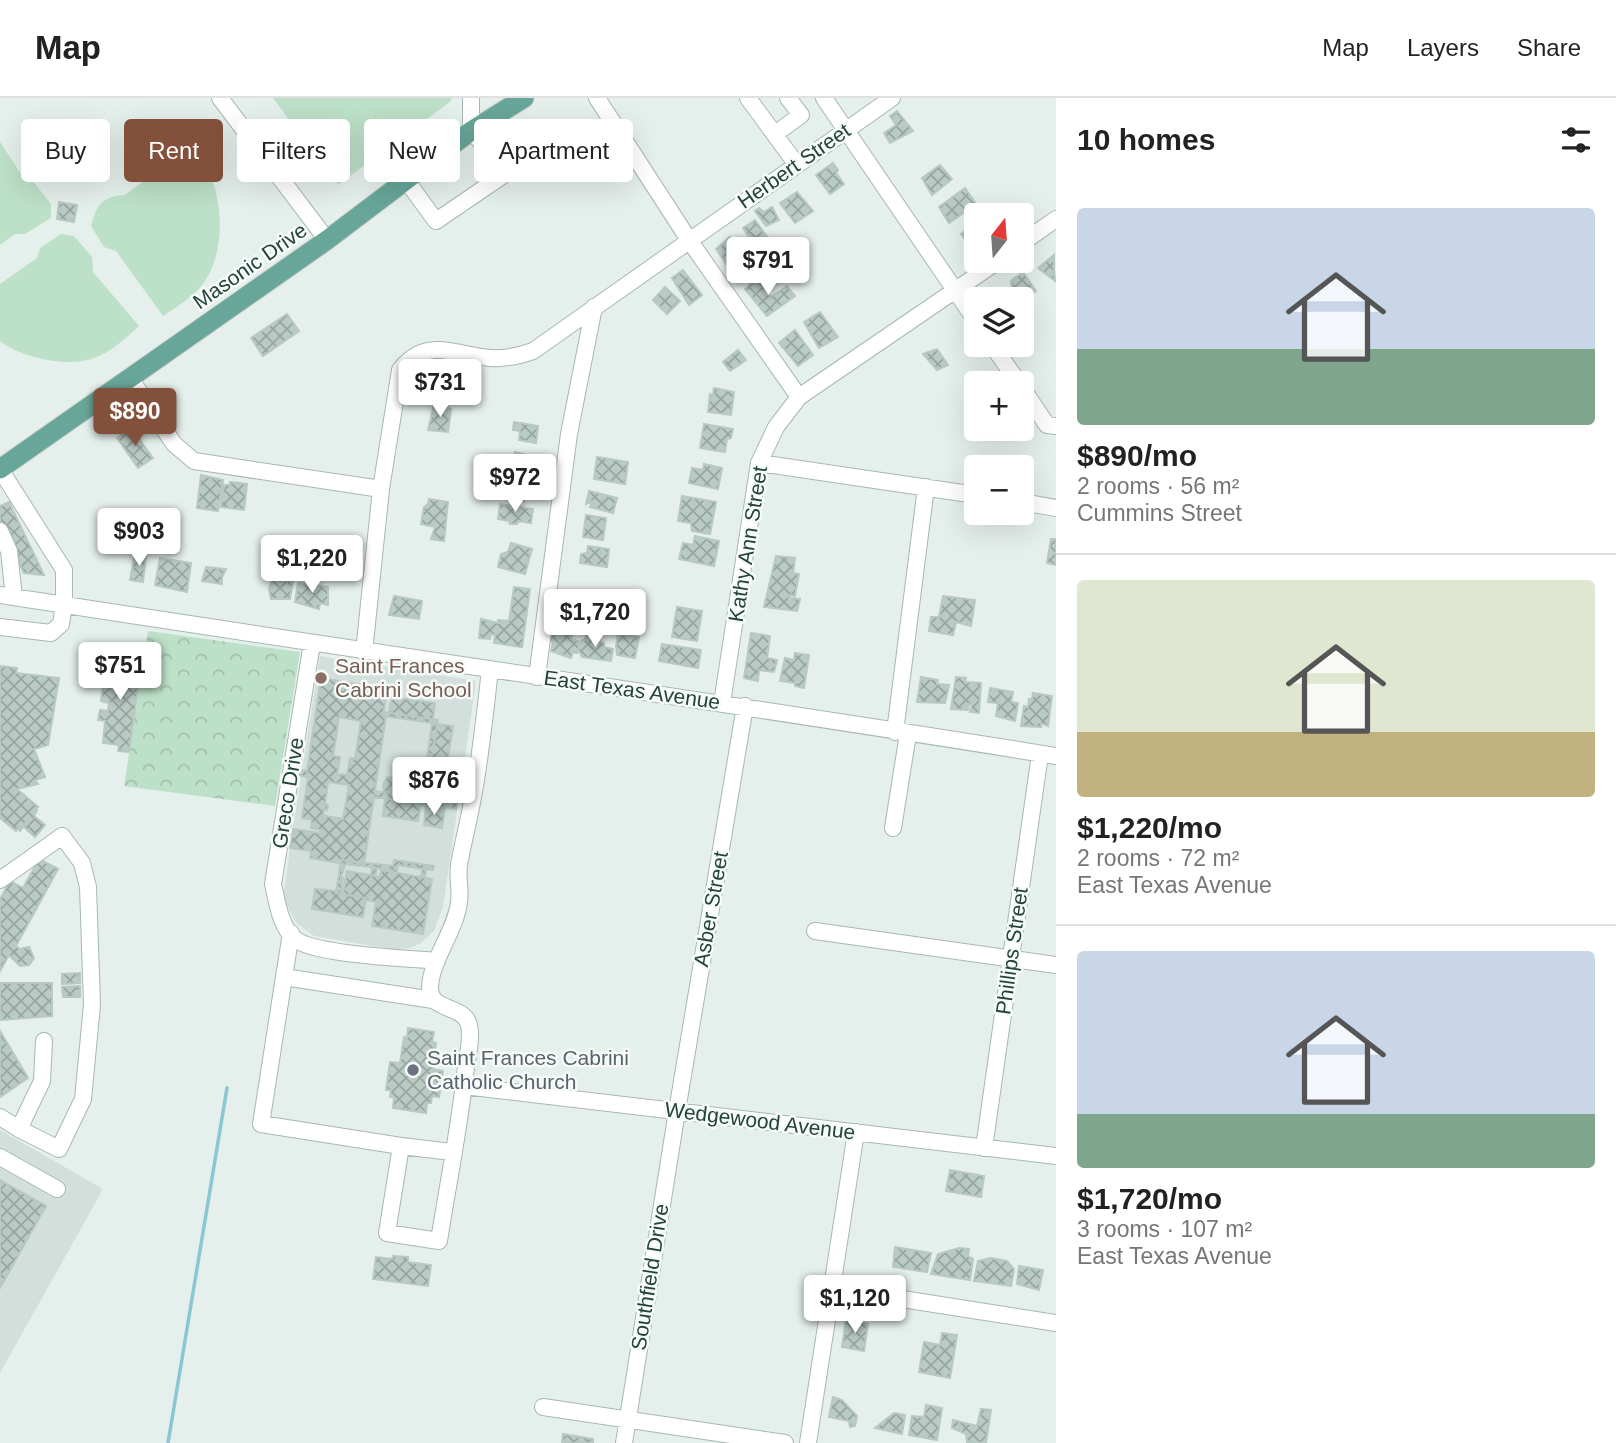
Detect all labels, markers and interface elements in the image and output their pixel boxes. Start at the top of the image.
text: Map [35,29,101,66]
text: Map [1322,34,1369,61]
text: Layers [1407,34,1479,61]
text: Share [1517,34,1581,61]
street label: Herbert Street [733,118,854,213]
chip: Buy [21,119,110,182]
chip: Rent [124,119,223,182]
chip: Filters [237,119,350,182]
chip: New [364,119,460,182]
chip: Apartment [474,119,633,182]
icon: filters [1557,121,1595,159]
text: 10 homes [1077,123,1215,156]
north arrow [964,203,1034,273]
map controls [964,203,1034,525]
street label: Masonic Drive [189,218,311,313]
pin: $791 [727,238,809,297]
text: $791 [742,247,794,273]
icon: home [1273,254,1399,380]
button: layers [964,287,1034,357]
pin: $731 [399,360,481,419]
text: $731 [414,369,466,395]
button: + [964,371,1034,441]
pin: $890 [94,388,176,448]
text: $890 [109,398,161,424]
text: $890/mo [1077,439,1197,472]
pin: $972 [474,454,556,514]
button: − [964,455,1034,525]
text: $972 [489,464,541,490]
street label: Kathy Ann Street [724,464,771,624]
text: 2 rooms · 56 m² [1077,473,1239,499]
text: Cummins Street [1077,500,1242,526]
pin: $903 [98,508,180,568]
text: $903 [113,518,165,544]
pin: $1,220 [255,536,369,595]
text: $1,220 [277,545,347,571]
pin: $1,720 [538,589,652,649]
text: $1,720 [560,599,630,625]
icon: home [1273,626,1399,752]
pin: $751 [79,642,161,702]
text: $751 [94,652,146,678]
place label: Saint Frances Cabrini School [335,654,472,701]
street label: East Texas Avenue [542,666,722,713]
marker: Saint Frances Cabrini School [313,670,329,686]
street label: Greco Drive [267,736,308,850]
pin: $876 [393,758,475,817]
text: $876 [408,767,460,793]
text: $1,220/mo [1077,811,1222,844]
text: 2 rooms · 72 m² [1077,845,1239,871]
street label: Asber Street [689,849,732,968]
text: East Texas Avenue [1077,872,1272,898]
street label: Phillips Street [991,886,1032,1016]
icon: home [1273,997,1399,1123]
place label: Saint Frances Cabrini Catholic Church [427,1046,629,1093]
marker: Saint Frances Cabrini Catholic Church [405,1062,421,1078]
street label: Wedgewood Avenue [663,1097,857,1144]
text: $1,720/mo [1077,1182,1222,1215]
street label: Southfield Drive [627,1202,672,1352]
text: 3 rooms · 107 m² [1077,1216,1252,1242]
text: East Texas Avenue [1077,1243,1272,1269]
pin: $1,120 [798,1276,912,1335]
text: $1,120 [820,1285,890,1311]

